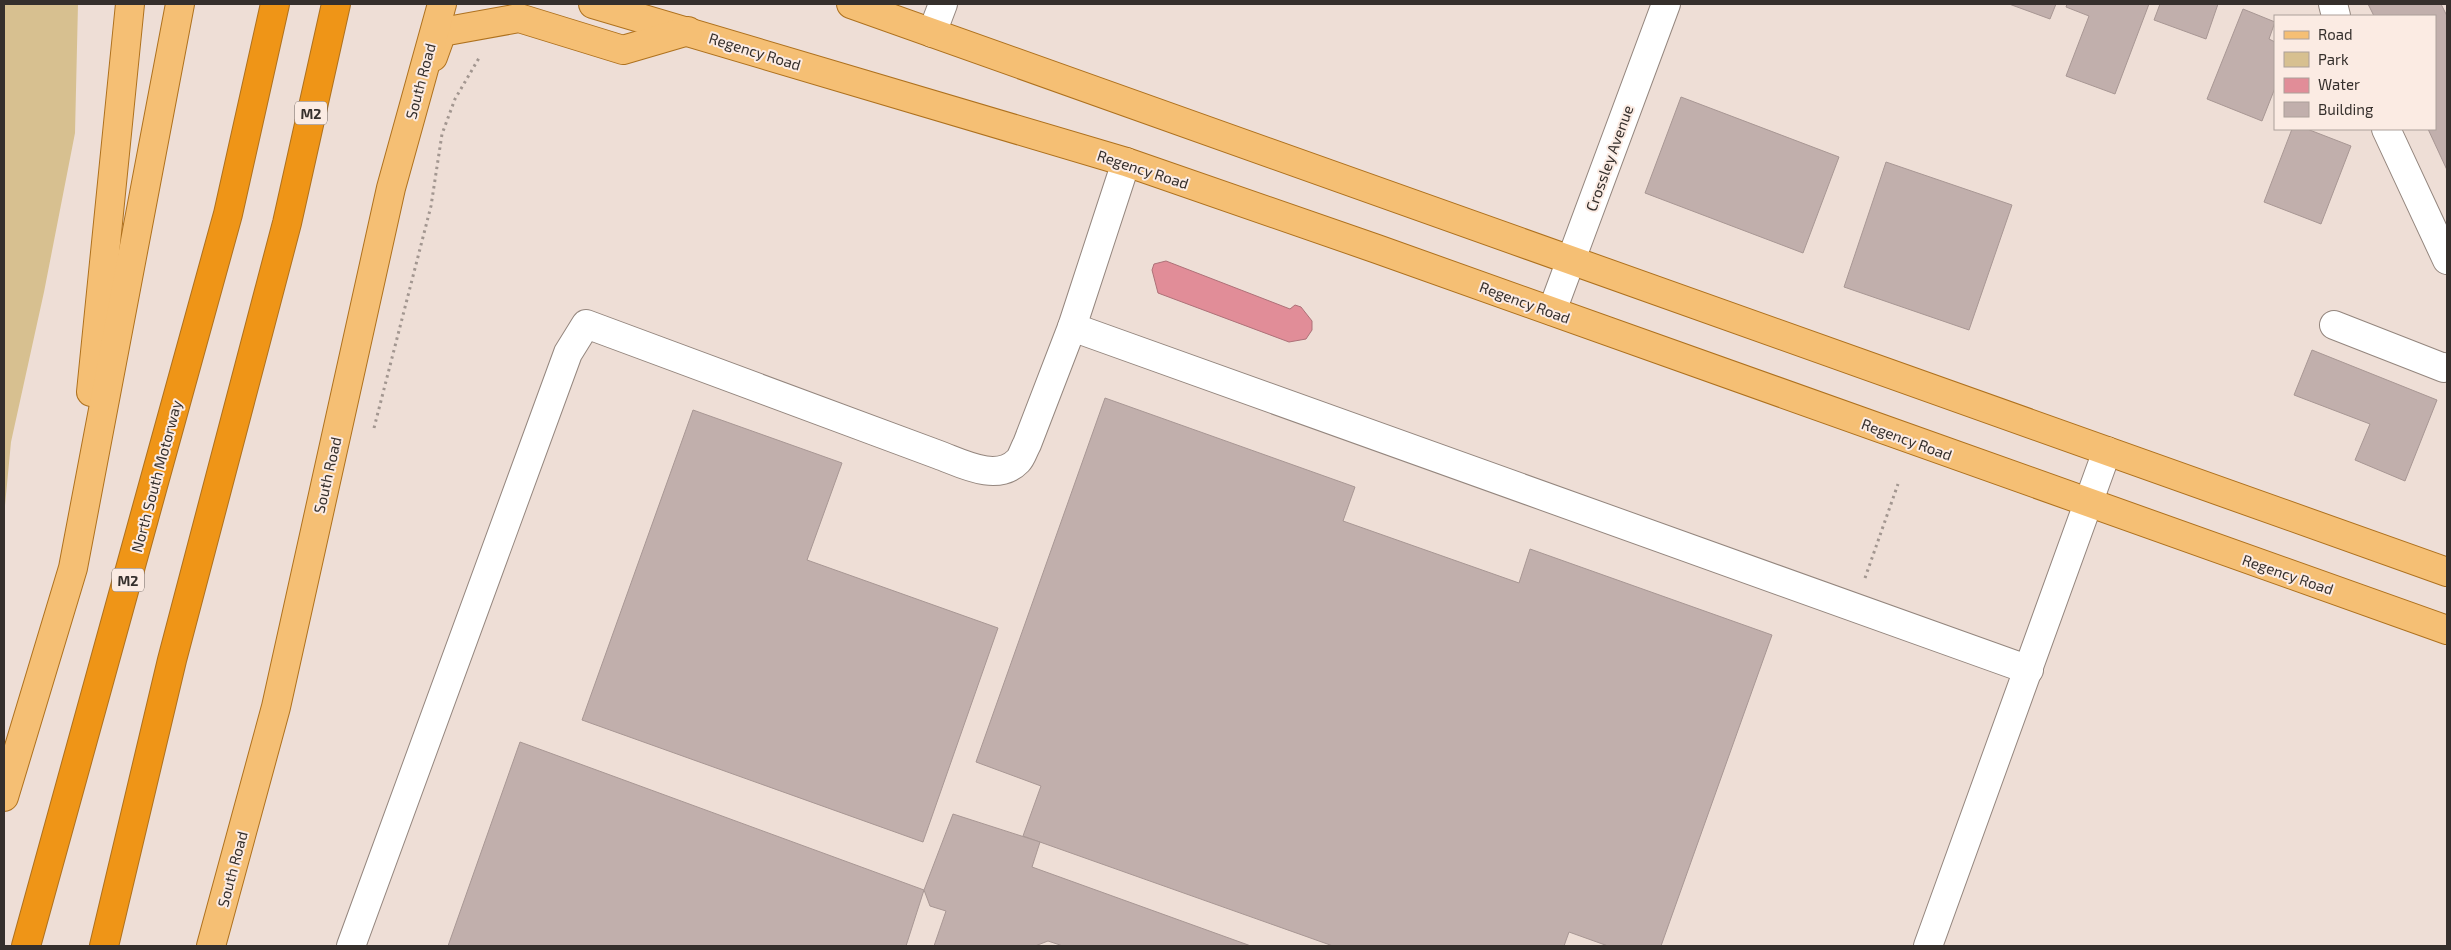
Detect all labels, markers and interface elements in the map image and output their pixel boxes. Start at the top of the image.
legend [2274,15,2436,130]
text: Road [2318,25,2353,43]
street label: Regency Road [707,28,803,74]
street label: South Road [401,41,439,121]
text: Park [2318,50,2349,68]
text: Water [2318,75,2360,93]
text: Building [2318,100,2374,118]
road number: M2 [295,102,327,125]
street label: Crossley Avenue [1581,103,1637,213]
street label: Regency Road [1095,146,1191,192]
street label: Regency Road [1477,277,1573,327]
street label: North South Motorway [127,398,185,554]
street label: Regency Road [1859,414,1955,464]
street label: South Road [309,435,345,515]
street label: Regency Road [2240,550,2336,598]
road number: M2 [112,568,144,592]
street label: South Road [213,829,251,909]

